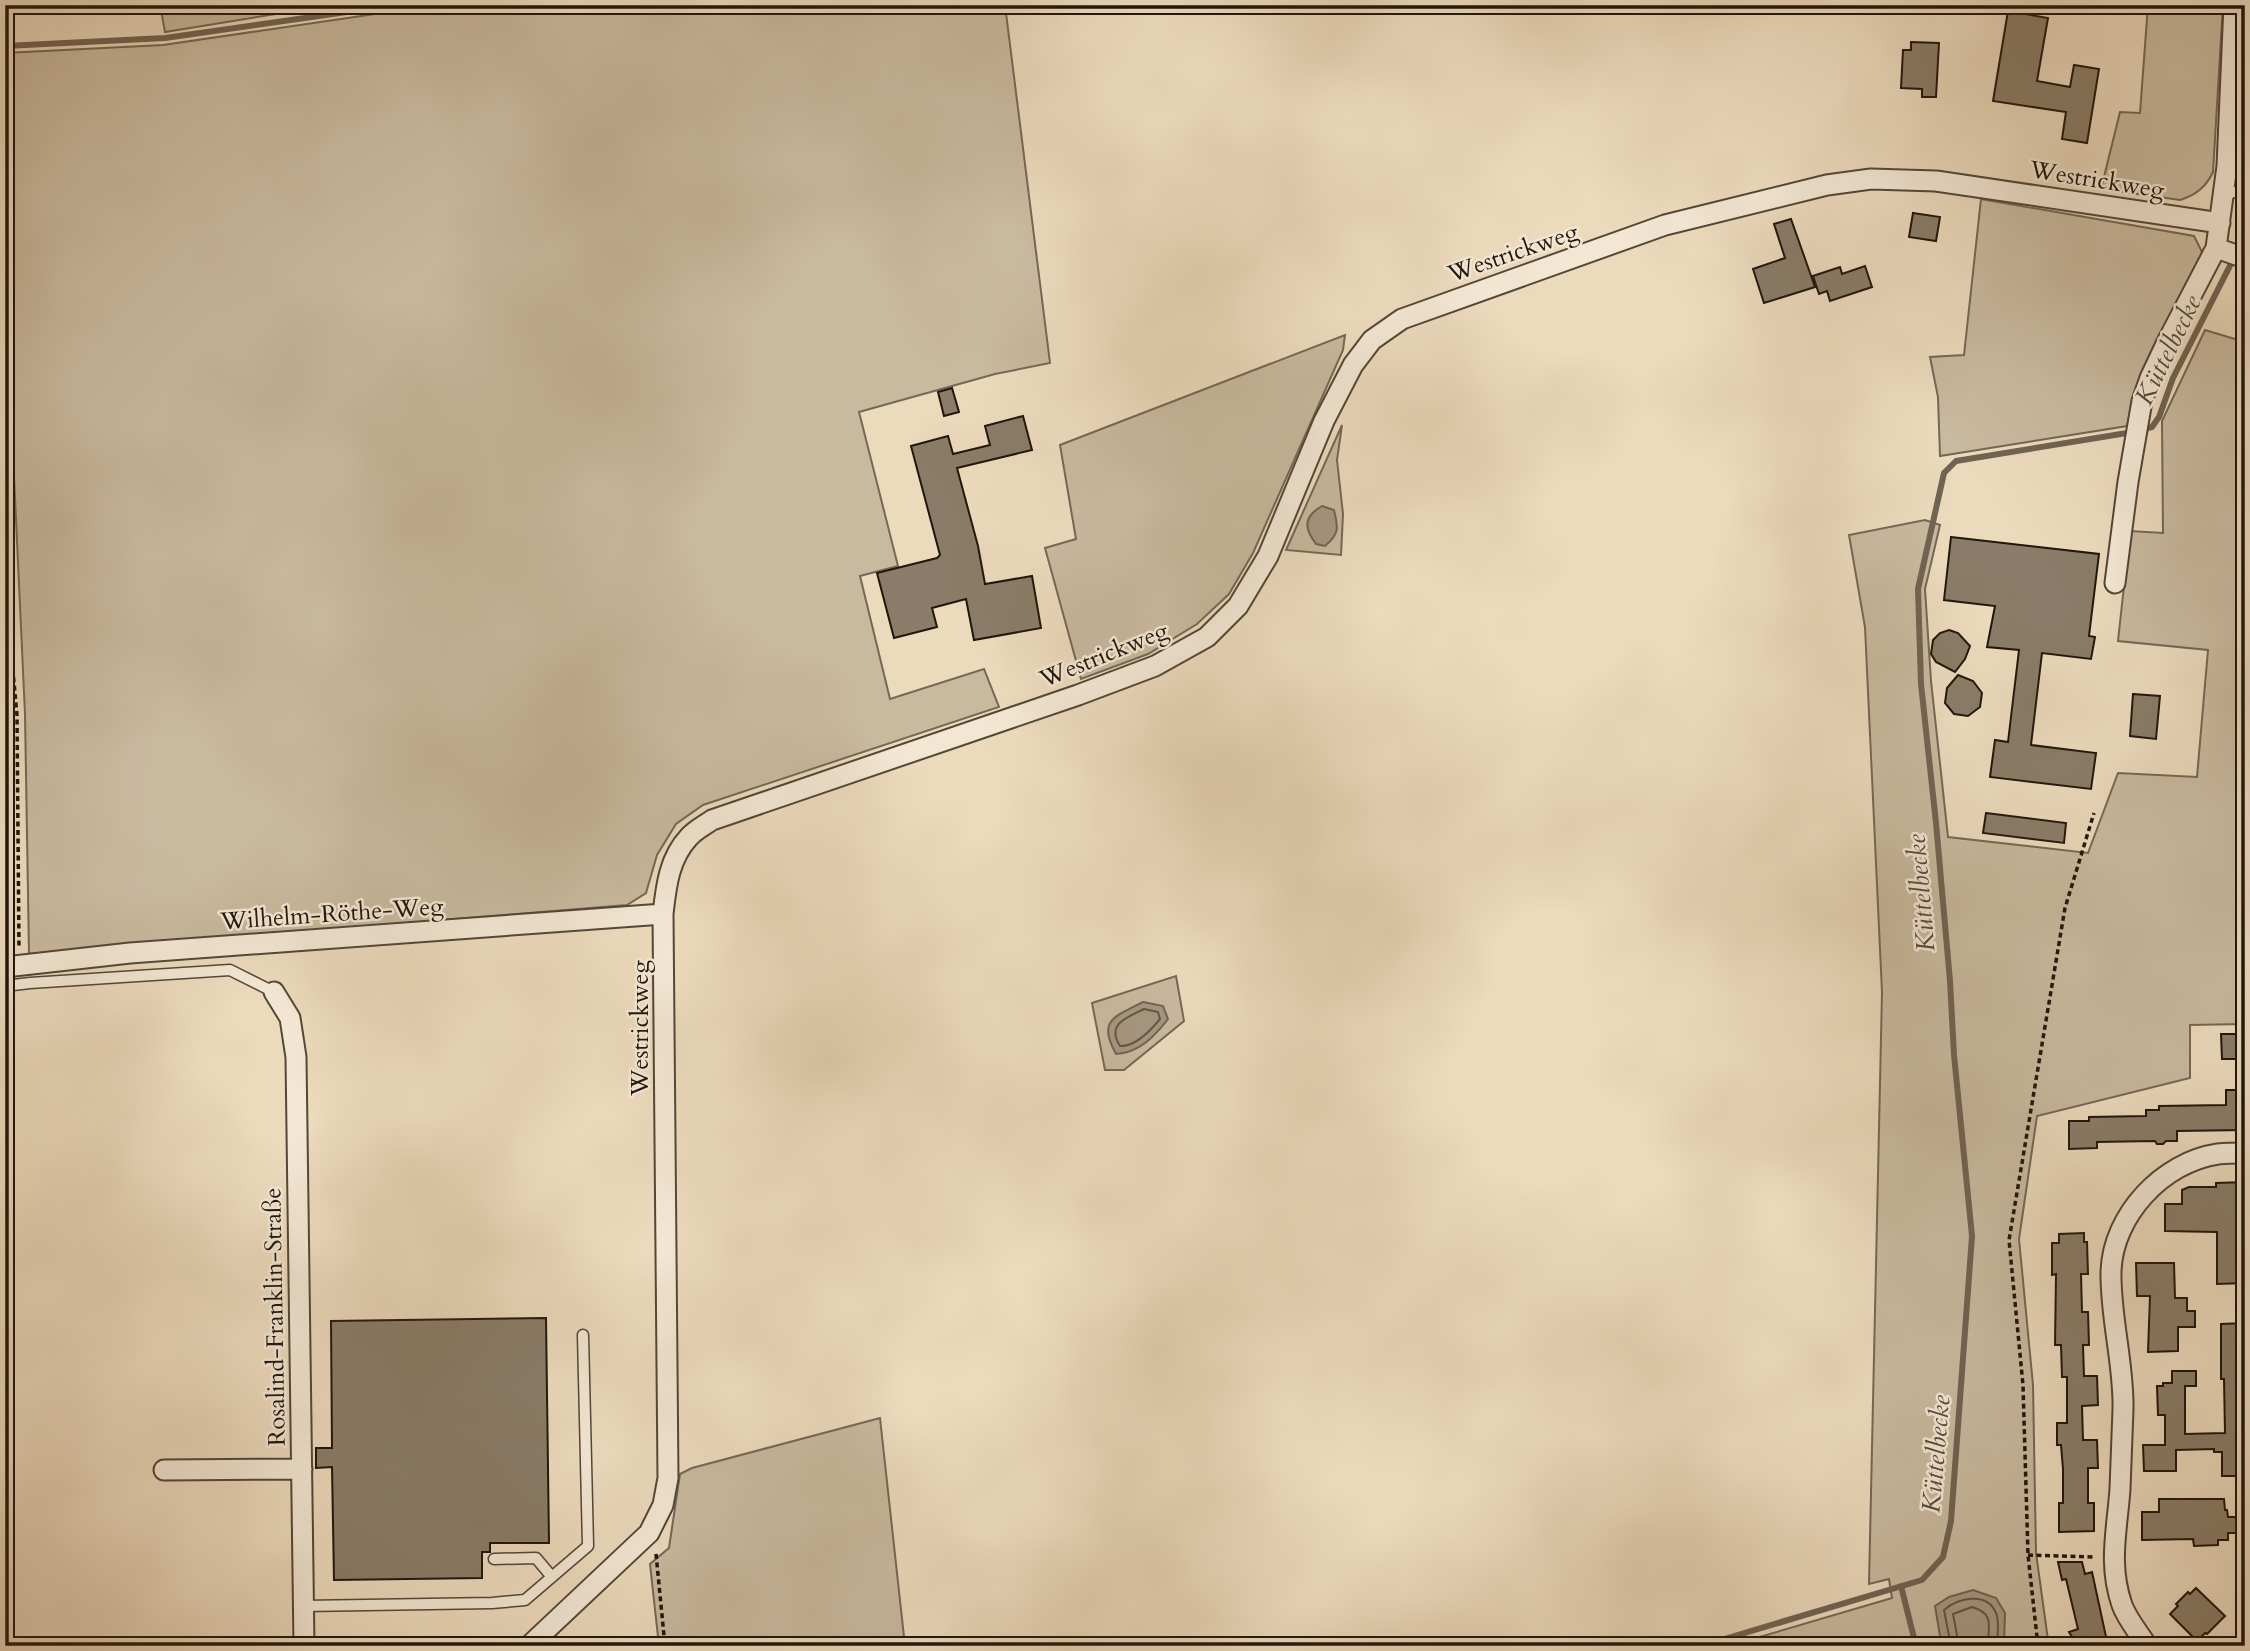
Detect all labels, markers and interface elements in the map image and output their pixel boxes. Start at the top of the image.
street label: Westrickweg [2026,153,2167,207]
street label: Westrickweg [1442,215,1583,291]
water label: Küttelbecke [2126,288,2210,411]
street label: Westrickweg [1034,614,1174,696]
water label: Küttelbecke [1898,832,1944,953]
street label: Wilhelm-Röthe-Weg [218,890,445,938]
street label: Westrickweg [624,960,657,1097]
street label: Rosalind-Franklin-Straße [256,1188,294,1446]
water label: Küttelbecke [1913,1393,1959,1514]

